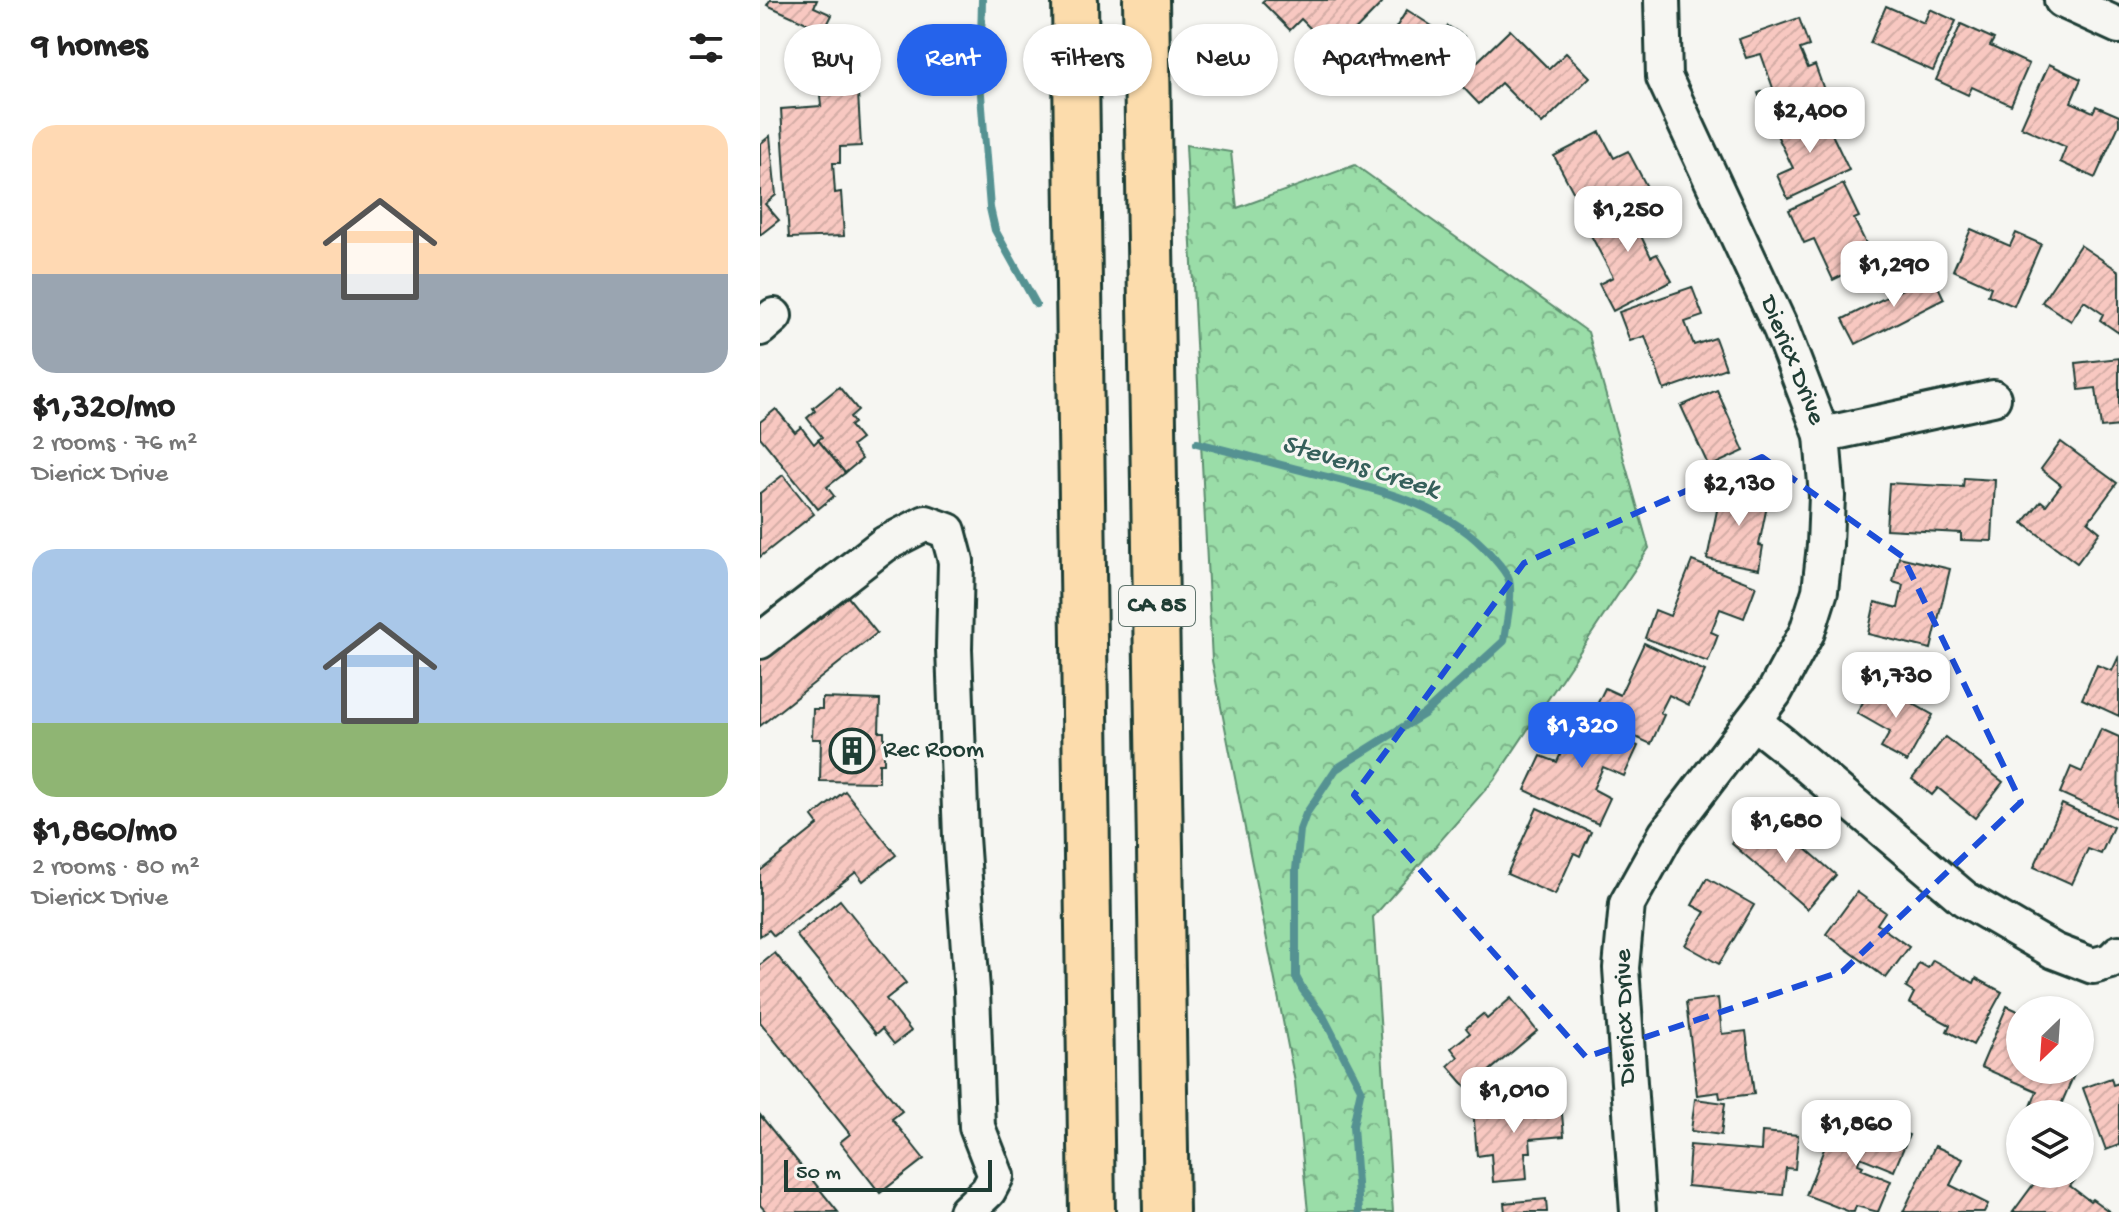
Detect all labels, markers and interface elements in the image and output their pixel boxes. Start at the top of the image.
chip: Buy [784,24,881,96]
chip: Rent [897,24,1007,96]
chip: Filters [1023,24,1152,96]
chip: New [1168,24,1278,96]
chip: Apartment [1294,24,1476,96]
icon: filters [684,26,728,70]
text: 9 homes [32,28,147,68]
pin: $2,400 [1745,87,1875,155]
text: $2,400 [1773,97,1847,128]
icon: home [308,177,452,321]
pin: $1,250 [1563,186,1693,254]
text: $1,250 [1592,196,1664,227]
pin: $1,290 [1829,241,1959,309]
text: $1,290 [1859,251,1929,282]
street label: Diericx Drive [1750,290,1831,430]
text: $1,320/mo [32,389,175,429]
water label: Stevens Creek [1278,428,1445,508]
text: 2 rooms · 76 m² [32,429,197,460]
text: Diericx Drive [32,460,168,491]
pin: $2,130 [1674,460,1804,528]
text: $2,130 [1703,470,1775,501]
road number: CA 85 [1119,586,1195,626]
icon: home [308,601,452,745]
pin: $1,730 [1831,652,1961,720]
text: $1,730 [1860,662,1932,693]
pin: $1,320 [1517,702,1647,770]
text: $1,320 [1546,712,1618,743]
building icon: Rec Room [828,727,876,775]
place label: Rec Room [883,736,984,767]
pin: $1,680 [1721,797,1851,865]
text: $1,680 [1750,807,1822,838]
text: $1,860/mo [32,813,177,853]
text: 2 rooms · 80 m² [32,853,200,884]
text: Diericx Drive [32,884,168,915]
street label: Diericx Drive [1609,948,1645,1088]
north arrow [2006,996,2094,1084]
map controls [2006,996,2094,1188]
pin: $1,010 [1449,1067,1579,1135]
text: $1,010 [1479,1077,1549,1108]
pin: $1,860 [1791,1100,1921,1168]
button: layers [2006,1100,2094,1188]
text: $1,860 [1820,1110,1892,1141]
scale bar [784,1156,992,1192]
text: 50 m [796,1161,841,1187]

